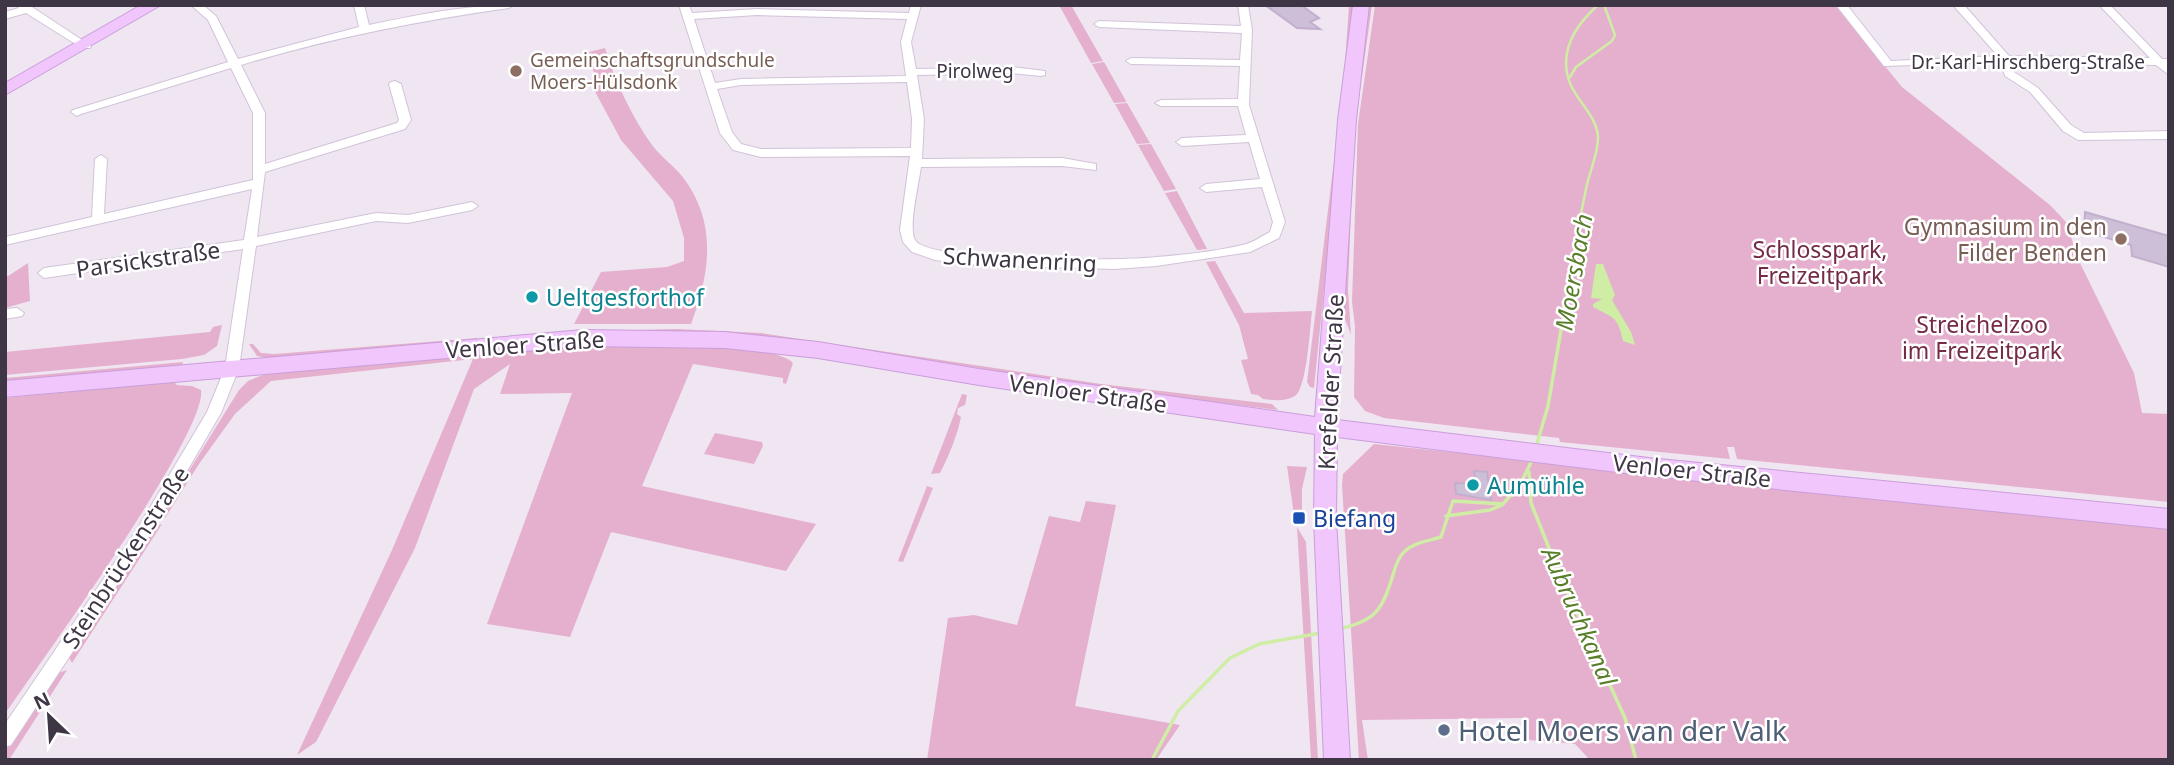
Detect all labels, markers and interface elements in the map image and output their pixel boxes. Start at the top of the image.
place label: Gemeinschaftsgrundschule Moers-Hülsdonk [530,47,775,95]
street label: Dr.-Karl-Hirschberg-Straße [1911,49,2145,75]
street label: Pirolweg [936,58,1014,84]
marker: Gemeinschaftsgrundschule Moers-Hülsdonk [508,63,524,79]
place label: Gymnasium in den Filder Benden [1904,210,2107,268]
water label: Moersbach [1547,211,1599,333]
marker: Gymnasium in den Filder Benden [2113,231,2129,247]
street label: Parsickstraße [74,233,222,285]
park label: Schlosspark, Freizeitpark [1753,233,1887,291]
street label: Schwanenring [942,239,1098,279]
place label: Ueltgesforthof [546,281,705,313]
marker: Ueltgesforthof [524,289,540,305]
street label: Krefelder Straße [1309,293,1351,471]
park label: Streichelzoo im Freizeitpark [1902,308,2063,366]
street label: Venloer Straße [444,322,606,366]
street label: Venloer Straße [1007,366,1169,420]
street label: Venloer Straße [1611,446,1773,494]
street label: Steinbrückenstraße [54,460,196,654]
place label: Aumühle [1487,469,1585,501]
marker: Aumühle [1465,477,1481,493]
place label: Biefang [1313,502,1396,534]
marker: Biefang [1291,510,1307,526]
water label: Aubruchkanal [1534,540,1626,691]
north arrow [14,681,84,751]
text: N [29,686,54,716]
place label: Hotel Moers van der Valk [1458,711,1787,749]
marker: Hotel Moers van der Valk [1436,722,1452,738]

